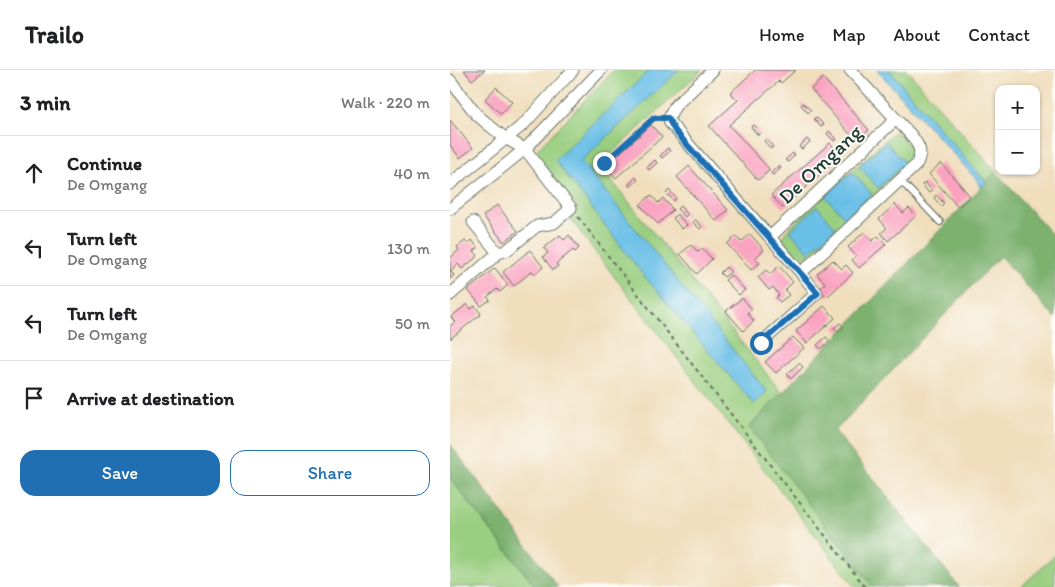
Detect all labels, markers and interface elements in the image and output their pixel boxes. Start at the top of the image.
text: Trailo [25,20,84,49]
text: Home [759,24,805,46]
text: Map [833,24,866,46]
text: About [894,24,940,46]
text: Contact [968,24,1030,46]
map controls [995,85,1040,175]
button: + [995,85,1040,130]
text: 3 min [20,90,70,115]
text: Walk · 220 m [341,93,430,112]
street label: De Omgang [773,119,867,209]
button: − [995,130,1040,175]
text: Continue [67,152,142,175]
route end [593,152,616,175]
icon: ahead [20,159,48,187]
text: 40 m [393,164,430,183]
text: De Omgang [67,175,147,194]
text: Turn left [67,227,137,250]
icon: left [20,234,48,262]
text: 130 m [387,239,430,258]
text: De Omgang [67,250,147,269]
text: Turn left [67,302,137,325]
icon: left [20,309,48,337]
text: 50 m [395,314,430,333]
text: De Omgang [67,325,147,344]
route start [750,332,773,355]
icon: arrive [20,384,48,412]
text: Arrive at destination [67,387,234,410]
button: Save [20,450,220,496]
button: Share [230,450,430,496]

